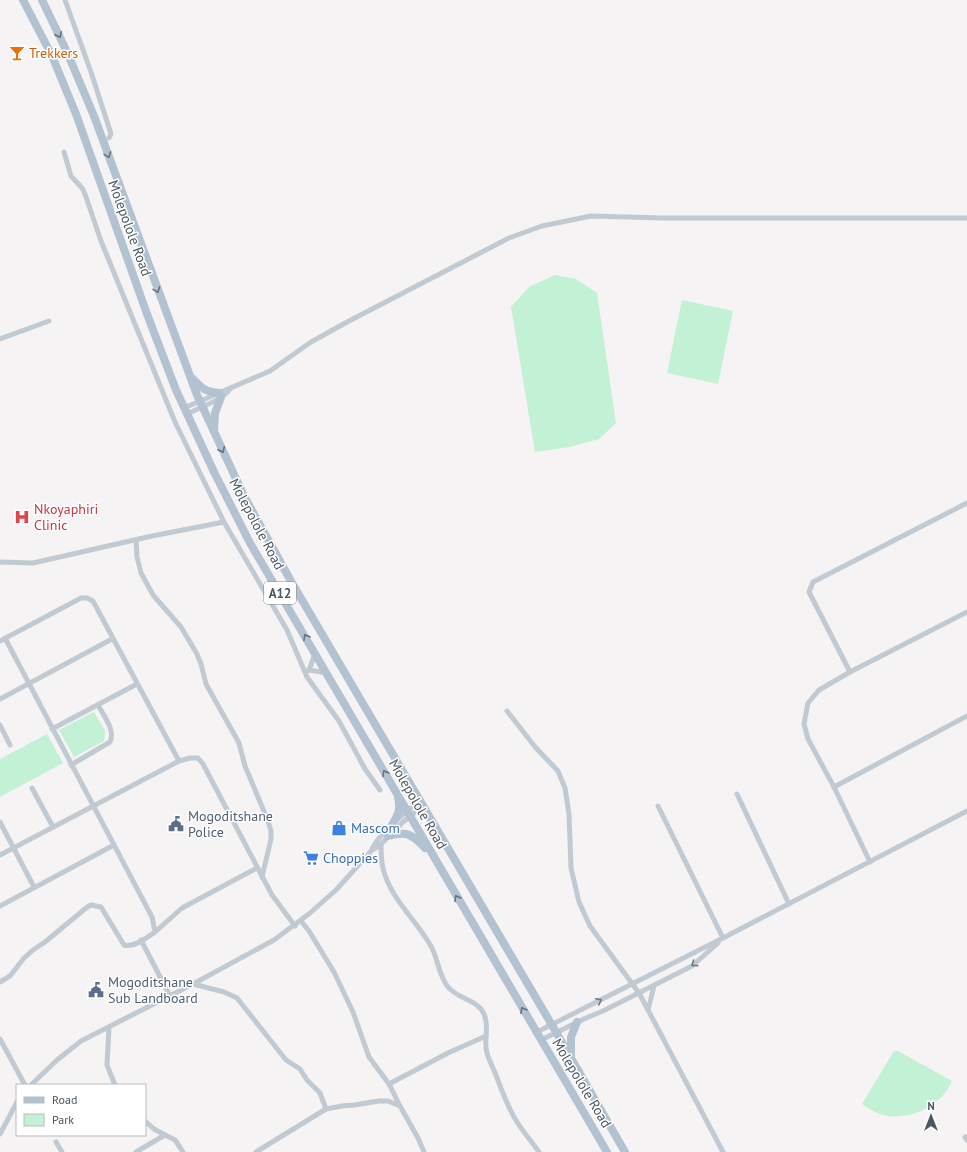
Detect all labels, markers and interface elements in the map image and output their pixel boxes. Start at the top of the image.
one-way arrow [54,30,62,38]
bar icon: Trekkers [8,44,26,62]
place label: Trekkers [29,44,78,62]
one-way arrow [104,151,112,158]
street label: Molepolole Road [104,177,156,279]
one-way arrow [153,287,161,294]
one-way arrow [217,445,225,453]
street label: Molepolole Road [225,475,289,573]
place label: Nkoyaphiri Clinic [34,500,98,534]
hospital icon: Nkoyaphiri Clinic [13,508,31,526]
road number: A12 [264,582,296,604]
one-way arrow [303,634,310,641]
street label: Molepolole Road [385,756,451,852]
one-way arrow [383,770,390,777]
place label: Mogoditshane Police [188,807,273,841]
public building icon: Mogoditshane Police [167,815,185,833]
shop icon: Mascom [330,819,348,837]
place label: Mascom [351,819,400,837]
supermarket icon: Choppies [302,849,320,867]
place label: Choppies [323,849,378,867]
one-way arrow [455,895,462,902]
one-way arrow [691,959,698,966]
place label: Mogoditshane Sub Landboard [108,973,198,1007]
public building icon: Mogoditshane Sub Landboard [87,981,105,999]
one-way arrow [595,999,603,1006]
one-way arrow [521,1007,528,1014]
street label: Molepolole Road [548,1035,616,1131]
legend [16,1084,146,1136]
text: Road [52,1092,77,1107]
north arrow [911,1096,951,1136]
text: N [927,1099,935,1113]
text: Park [52,1112,74,1127]

